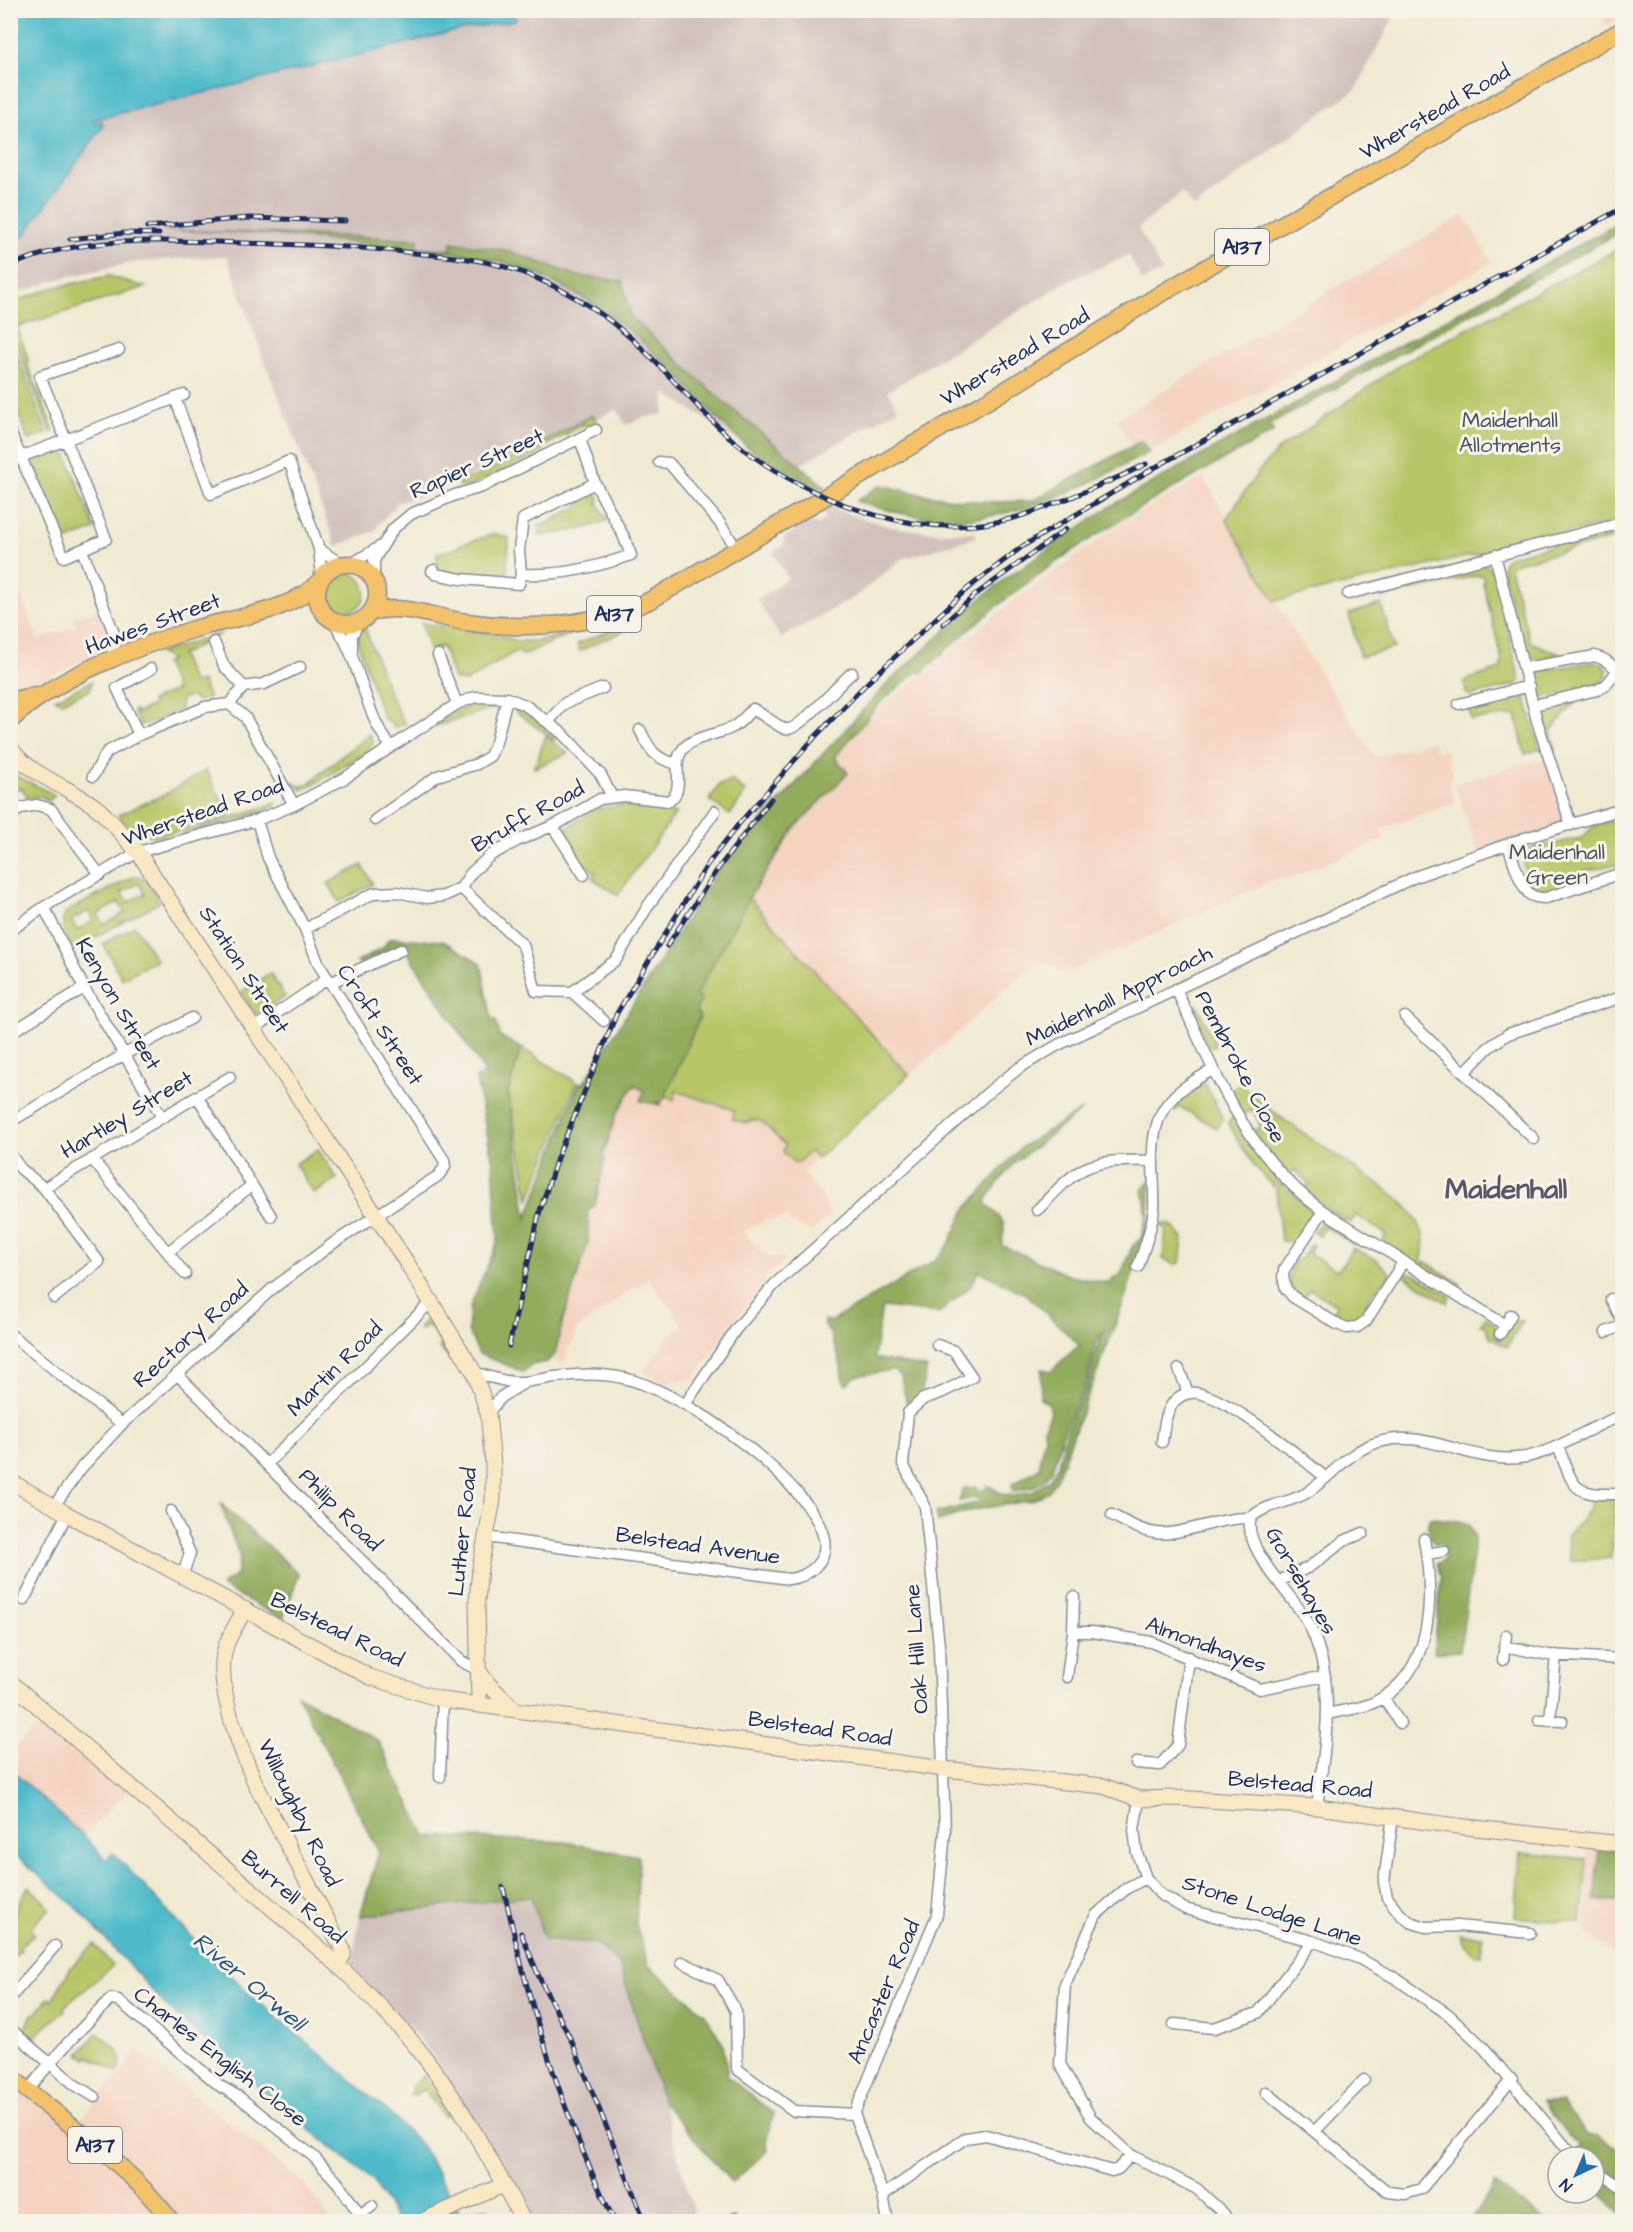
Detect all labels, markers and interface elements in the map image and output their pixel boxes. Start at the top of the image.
street label: Wherstead Road [1354,56,1516,168]
road number: A137 [1215,229,1269,265]
street label: Wherstead Road [934,300,1096,414]
park label: Maidenhall Allotments [1459,405,1561,461]
street label: Rapier Street [405,421,549,507]
street label: Hawes Street [81,585,225,663]
road number: A137 [587,596,641,632]
street label: Wherstead Road [118,770,288,854]
street label: Bruff Road [466,773,590,861]
park label: Maidenhall Green [1509,837,1605,893]
street label: Station Street [191,900,297,1040]
street label: Kenyon Street [67,932,169,1077]
street label: Maidenhall Approach [1021,937,1217,1055]
street label: Croft Street [329,958,431,1092]
street label: Pembroke Close [1187,985,1293,1149]
street label: Hartley Street [55,1063,200,1168]
district label: Maidenhall [1445,1170,1567,1209]
street label: Rectory Road [126,1275,256,1396]
street label: Martin Road [280,1314,390,1424]
street label: Philip Road [291,1461,389,1559]
street label: Luther Road [441,1466,485,1598]
street label: Belstead Avenue [614,1519,782,1573]
street label: Gorsehayes [1257,1521,1344,1641]
street label: Oak Hill Lane [897,1583,937,1715]
street label: Belstead Road [265,1584,409,1676]
street label: Almondhayes [1141,1609,1271,1682]
street label: Belstead Road [746,1704,894,1754]
street label: Willoughby Road [249,1734,348,1892]
street label: Belstead Road [1227,1763,1373,1807]
street label: Burrell Road [234,1843,352,1951]
street label: Stone Lodge Lane [1178,1867,1366,1956]
street label: Ancaster Road [840,1915,928,2069]
water label: River Orwell [185,1925,315,2042]
street label: Charles English Close [126,1979,313,2135]
road number: A137 [68,2127,122,2163]
north arrow [1546,2145,1606,2205]
text: N [1555,2174,1578,2196]

